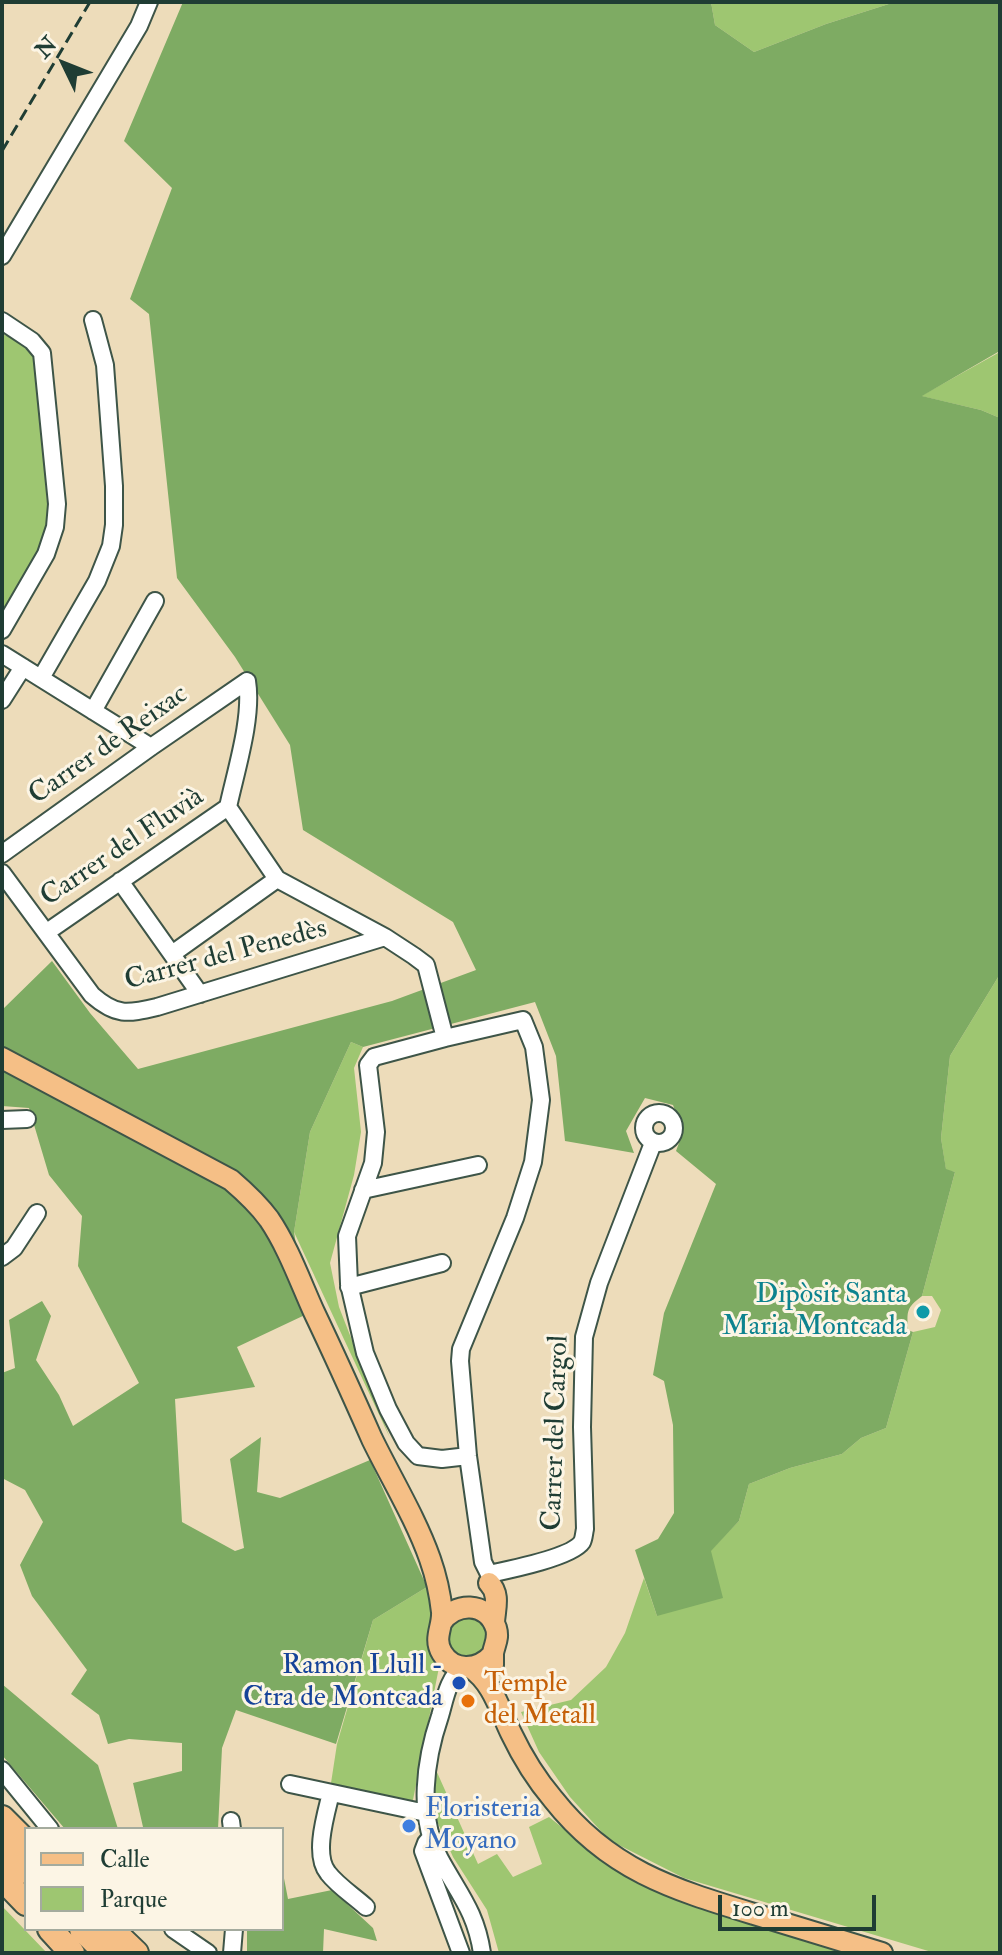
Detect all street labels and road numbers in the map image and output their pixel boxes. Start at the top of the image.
street label: Carrer de Reixac [23,679,195,813]
street label: Carrer del Fluvià [35,781,211,915]
street label: Carrer del Penedès [121,913,331,999]
street label: Carrer del Cargol [537,1335,577,1531]

